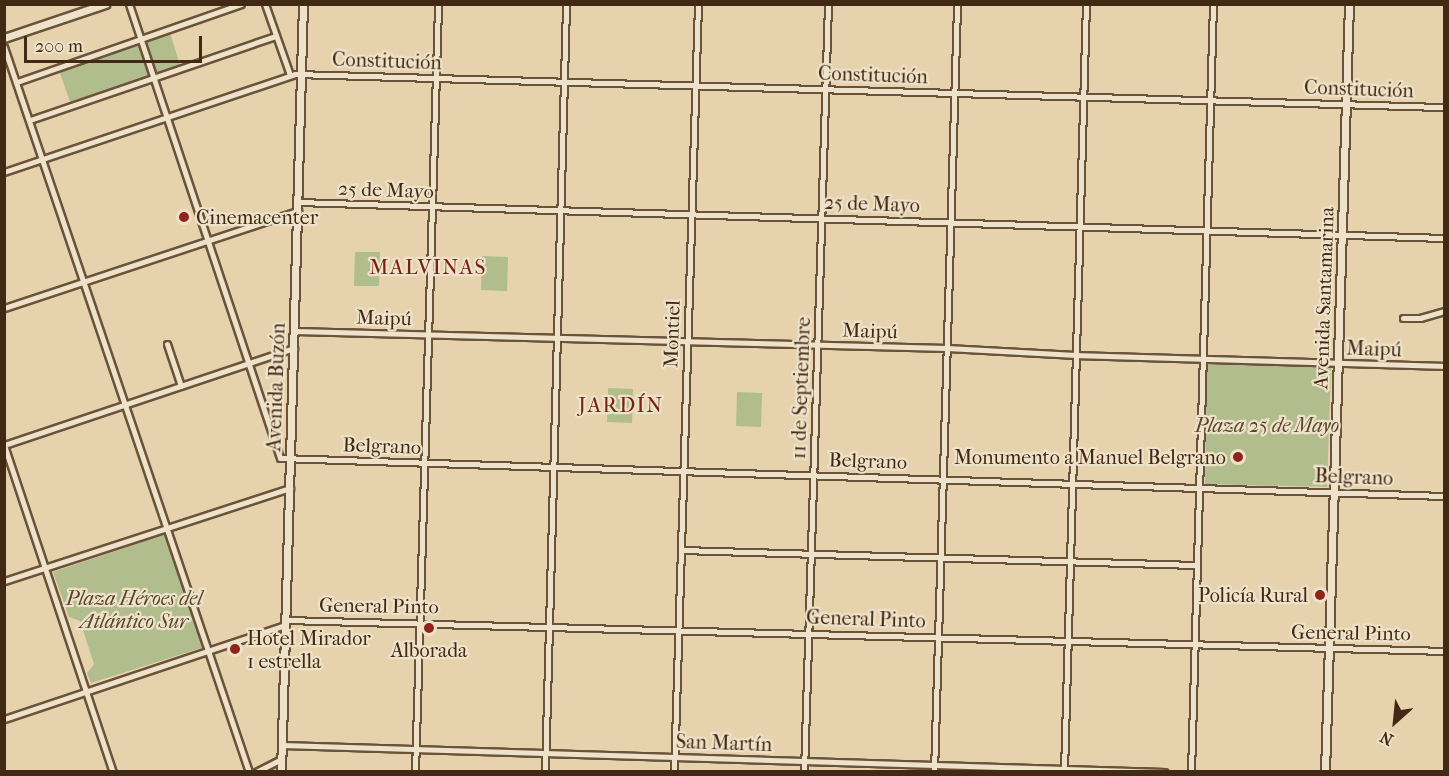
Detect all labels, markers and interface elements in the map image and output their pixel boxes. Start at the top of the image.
scale bar [27,24,206,62]
text: 200 m [35,36,83,57]
street label: Constitución [332,47,442,75]
street label: Constitución [818,61,928,89]
street label: Constitución [1304,75,1414,103]
street label: 25 de Mayo [338,176,434,204]
street label: 25 de Mayo [824,190,920,218]
place label: Cinemacenter [196,205,318,229]
street label: Avenida Santamarina [1309,206,1339,390]
marker: Cinemacenter [177,210,191,224]
district label: MALVINAS [369,254,487,280]
street label: Montiel [659,300,685,368]
street label: Maipú [356,305,412,331]
street label: 11 de Septiembre [787,316,815,460]
street label: Maipú [842,318,898,344]
street label: Avenida Buzón [262,322,290,452]
street label: Maipú [1346,336,1402,362]
district label: JARDÍN [578,392,664,418]
park label: Plaza 25 de Mayo [1195,413,1339,437]
street label: Belgrano [342,433,422,459]
place label: Monumento a Manuel Belgrano [954,445,1226,469]
street label: Belgrano [828,448,908,474]
marker: Monumento a Manuel Belgrano [1231,450,1245,464]
street label: Belgrano [1314,464,1394,490]
place label: Policía Rural [1198,583,1308,607]
park label: Plaza Héroes del Atlántico Sur [66,586,202,633]
marker: Policía Rural [1313,588,1327,602]
street label: General Pinto [319,593,439,619]
street label: General Pinto [806,605,926,633]
street label: General Pinto [1291,620,1411,646]
marker: Alborada [422,621,436,635]
place label: Hotel Mirador 1 estrella [247,626,371,673]
place label: Alborada [391,638,467,662]
marker: Hotel Mirador 1 estrella [228,642,242,656]
north arrow [1365,692,1425,752]
text: N [1377,727,1396,750]
street label: San Martín [675,729,773,757]

